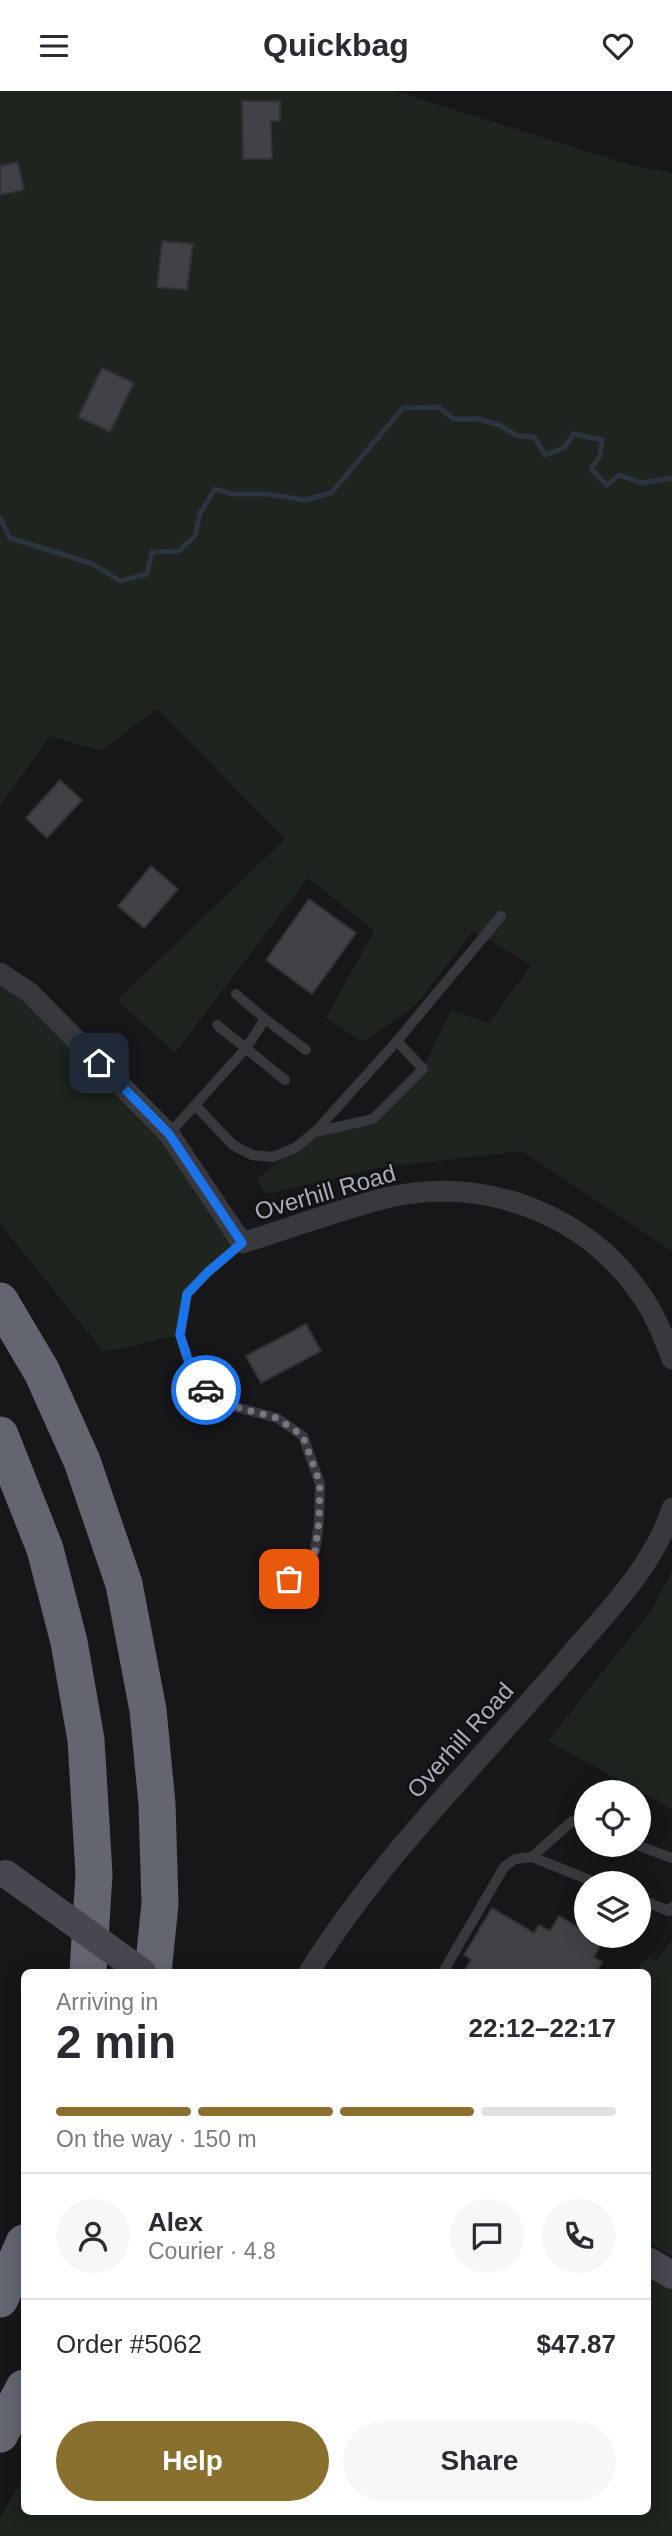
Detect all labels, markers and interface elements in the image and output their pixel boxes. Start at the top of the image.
icon: menu [35,27,73,65]
text: Quickbag [263,27,409,63]
icon: heart [599,27,637,65]
pin [69,1033,129,1093]
icon: home [80,1044,118,1082]
street label: Overhill Road [251,1159,399,1225]
courier [171,1355,241,1425]
icon: car [187,1371,225,1409]
pin [259,1549,319,1609]
icon: bag [270,1560,308,1598]
street label: Overhill Road [401,1677,519,1803]
map controls [574,1780,651,1948]
button: locate [574,1780,651,1857]
button: layers [574,1871,651,1948]
text: Arriving in [56,1989,158,2015]
text: 22:12–22:17 [469,2013,616,2043]
text: 2 min [56,2016,176,2068]
text: On the way · 150 m [56,2126,257,2152]
button: person [56,2199,130,2273]
button: chat [450,2199,524,2273]
button: phone [542,2199,616,2273]
text: Alex [148,2207,203,2237]
text: Courier · 4.8 [148,2238,276,2264]
text: Order #5062 [56,2329,202,2359]
text: $47.87 [536,2329,616,2359]
button: Help [56,2421,329,2501]
button: Share [343,2421,616,2501]

